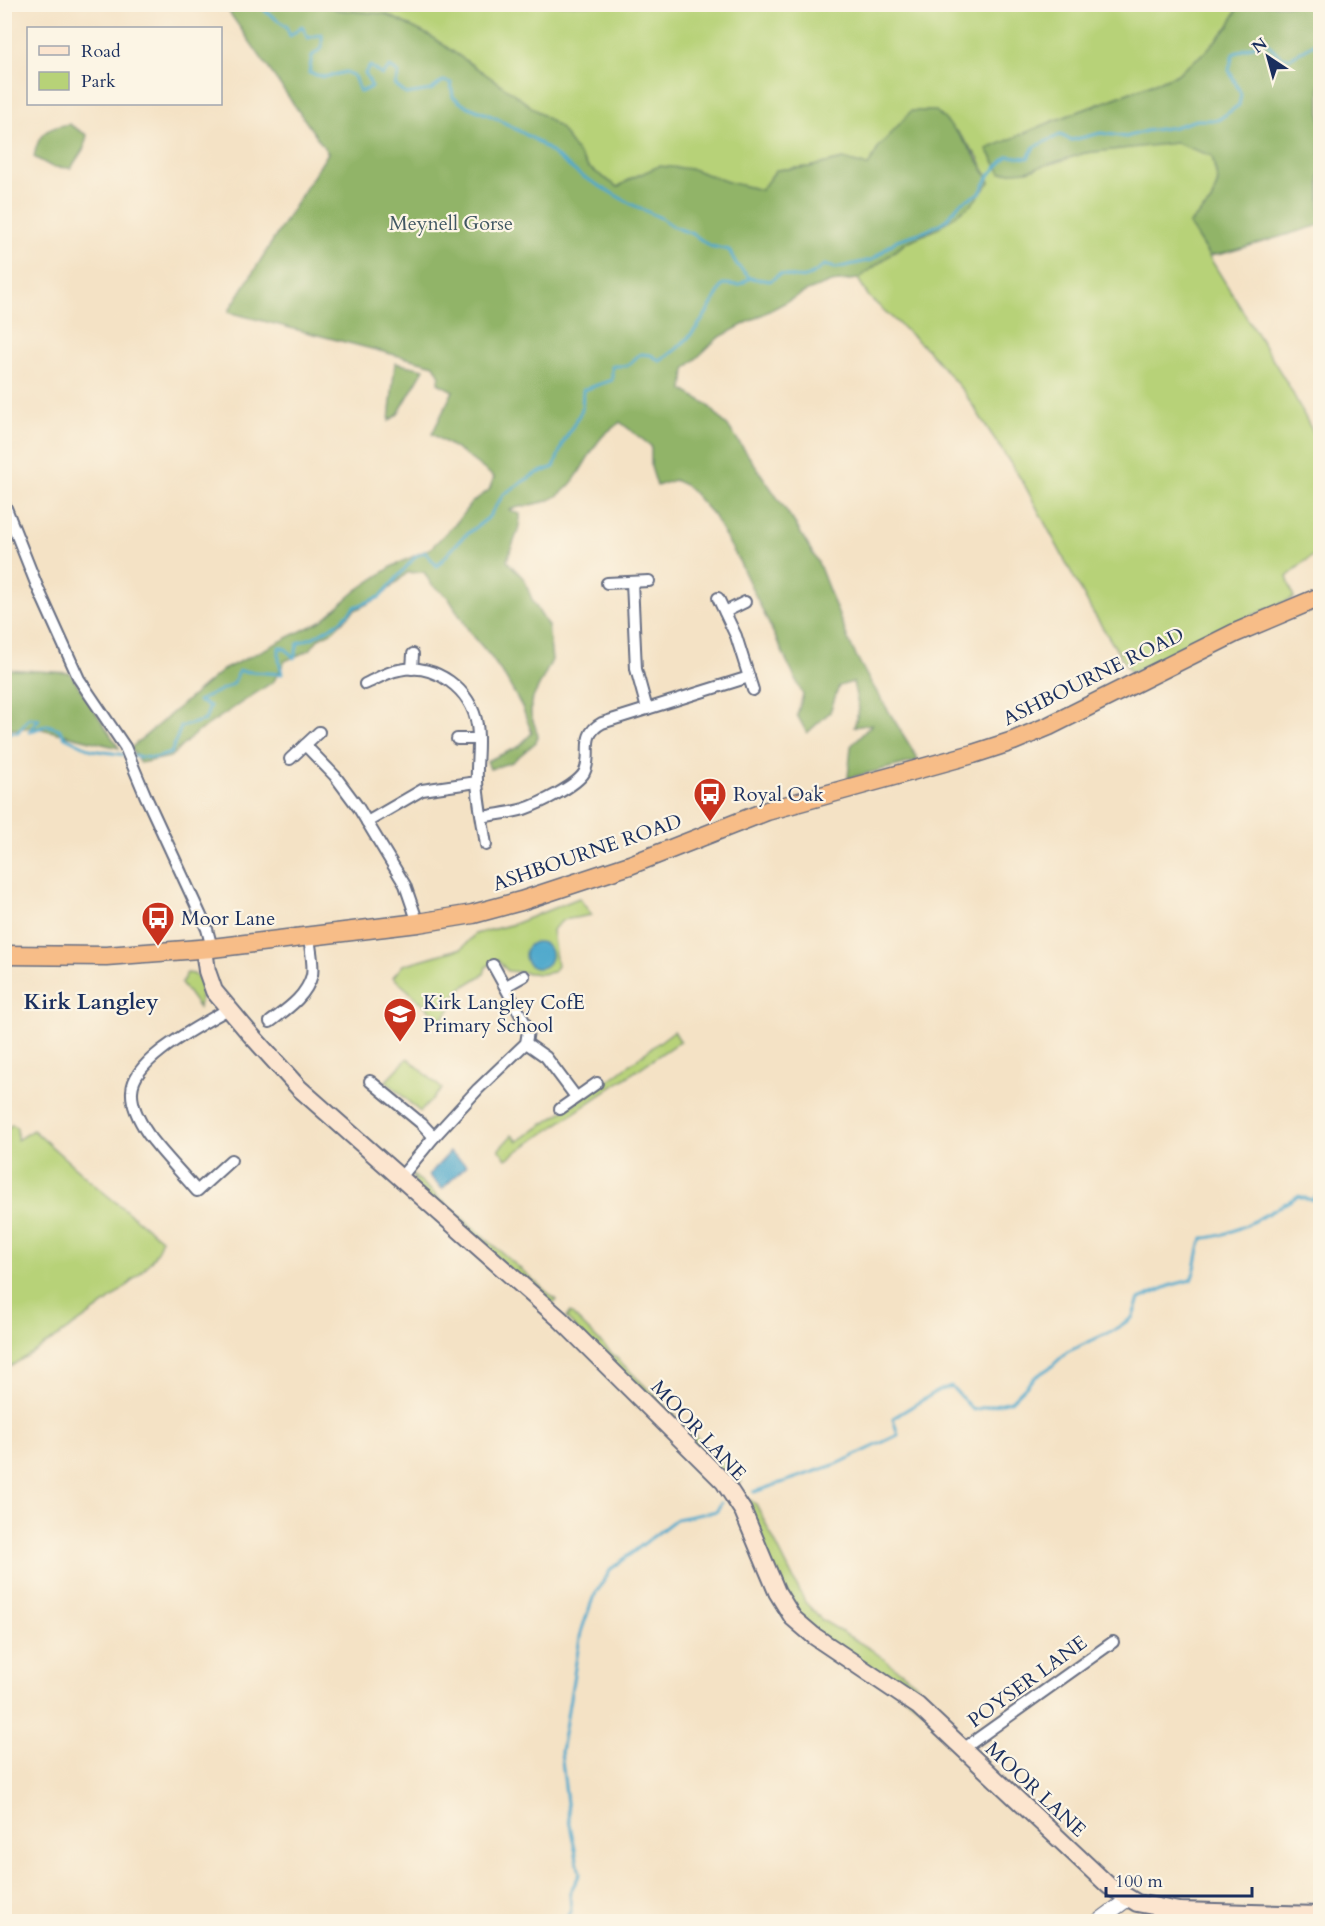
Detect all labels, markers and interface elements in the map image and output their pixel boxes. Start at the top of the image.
legend [27,27,222,105]
north arrow [1238,27,1298,87]
text: N [1248,33,1272,59]
text: Road [81,39,121,64]
text: Park [81,69,116,94]
park label: Meynell Gorse [389,210,513,237]
street label: ASHBOURNE ROAD [998,621,1188,732]
bus stop icon: Royal Oak [692,776,728,823]
place label: Royal Oak [733,781,824,808]
street label: ASHBOURNE ROAD [489,807,685,898]
bus stop icon: Moor Lane [140,900,176,947]
place label: Moor Lane [181,905,275,932]
district label: Kirk Langley [23,987,159,1017]
place label: Kirk Langley CofE Primary School [423,989,585,1039]
school or university icon: Kirk Langley CofE Primary School [382,996,418,1043]
street label: MOOR LANE [645,1374,752,1486]
street label: POYSER LANE [962,1629,1092,1734]
street label: MOOR LANE [980,1736,1092,1843]
scale bar [1106,1860,1252,1898]
text: 100 m [1115,1869,1163,1894]

